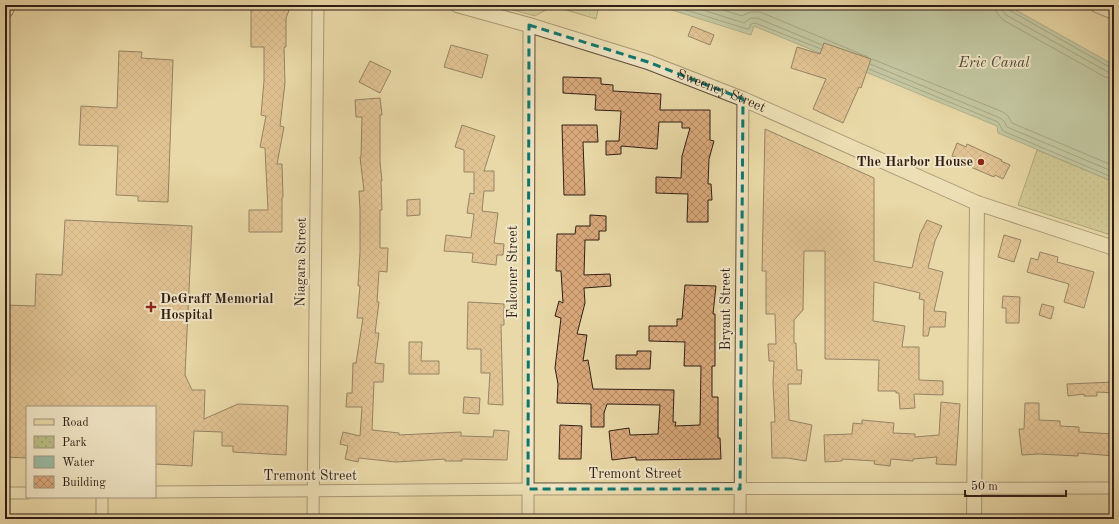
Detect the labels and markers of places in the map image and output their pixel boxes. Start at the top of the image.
place label: The Harbor House [857,155,973,169]
marker: The Harbor House [976,157,986,167]
place label: DeGraff Memorial Hospital [160,292,274,322]
marker: DeGraff Memorial Hospital [145,301,157,313]

